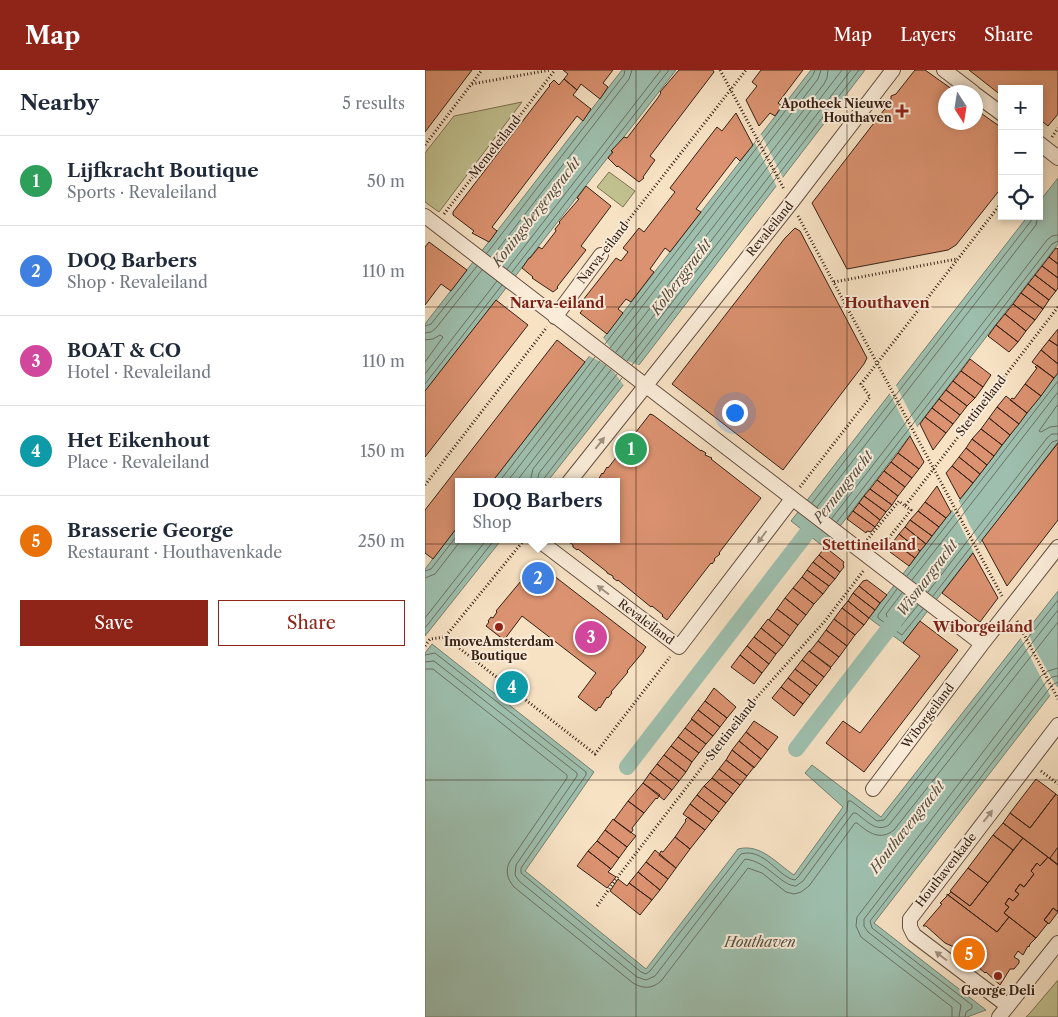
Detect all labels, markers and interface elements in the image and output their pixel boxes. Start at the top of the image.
text: Map [25,21,80,50]
text: Map [834,24,872,46]
text: Layers [900,24,956,46]
text: Share [984,24,1033,46]
north arrow [938,85,983,130]
map controls [998,85,1043,220]
button: + [998,85,1043,130]
text: Nearby [20,90,99,115]
text: 5 results [342,93,405,113]
place label: Apotheek Nieuwe Houthaven [780,96,893,125]
marker: Apotheek Nieuwe Houthaven [896,105,908,117]
street label: Memeleiland [466,112,524,181]
button: − [998,130,1043,175]
water label: Koningsbergengracht [487,153,585,271]
text: Lijfkracht Boutique [67,159,259,182]
text: 1 [32,171,40,191]
text: 50 m [367,171,405,191]
button: locate [998,175,1043,220]
text: Sports · Revaleiland [67,182,217,202]
street label: Revaleiland [743,198,797,259]
street label: Narva-eiland [574,218,632,286]
water label: Kolberggracht [646,235,716,319]
text: DOQ Barbers [67,249,197,272]
text: 2 [31,261,41,281]
text: 110 m [362,261,405,281]
text: Shop · Revaleiland [67,272,208,292]
district label: Houthaven [844,293,930,312]
district label: Narva-eiland [510,294,605,312]
text: BOAT & CO [67,339,181,362]
text: 3 [31,351,41,371]
text: 110 m [362,351,405,371]
text: Hotel · Revaleiland [67,362,211,382]
street label: Stettineiland [952,372,1009,439]
your location [722,400,748,426]
text: Het Eikenhout [67,429,210,452]
pin: 1 [615,430,647,468]
one-way arrow [594,437,605,450]
text: 4 [31,441,41,461]
text: 150 m [360,441,405,461]
water label: Pernaugracht [809,447,877,527]
text: Place · Revaleiland [67,452,210,472]
popup [455,478,620,543]
text: DOQ Barbers [472,489,603,512]
text: Shop [472,512,512,532]
text: Brasserie George [67,519,233,542]
one-way arrow [757,530,767,544]
text: 5 [32,531,40,551]
text: 250 m [358,531,405,551]
water label: Wismargracht [892,535,962,620]
district label: Stettineiland [822,536,917,554]
text: Restaurant · Houthavenkade [67,542,282,562]
pin: 2 [522,559,554,597]
one-way arrow [597,584,610,595]
street label: Revaleiland [615,596,678,648]
button: Save [20,600,208,646]
button: Share [218,600,405,646]
pin: 3 [575,618,607,656]
district label: Wiborgeiland [932,618,1034,636]
marker: ImoveAmsterdam Boutique [493,621,505,633]
place label: ImoveAmsterdam Boutique [444,634,554,663]
pin: 4 [496,668,528,706]
street label: Wiborgeiland [898,680,957,752]
street label: Stettineiland [702,696,759,763]
water label: Houthavengracht [865,777,949,877]
one-way arrow [982,810,993,823]
street label: Houthavenkade [912,829,979,910]
water label: Houthaven [723,933,796,951]
pin: 5 [953,935,985,973]
one-way arrow [935,950,948,961]
marker: George Deli [992,970,1004,982]
place label: George Deli [961,983,1036,998]

